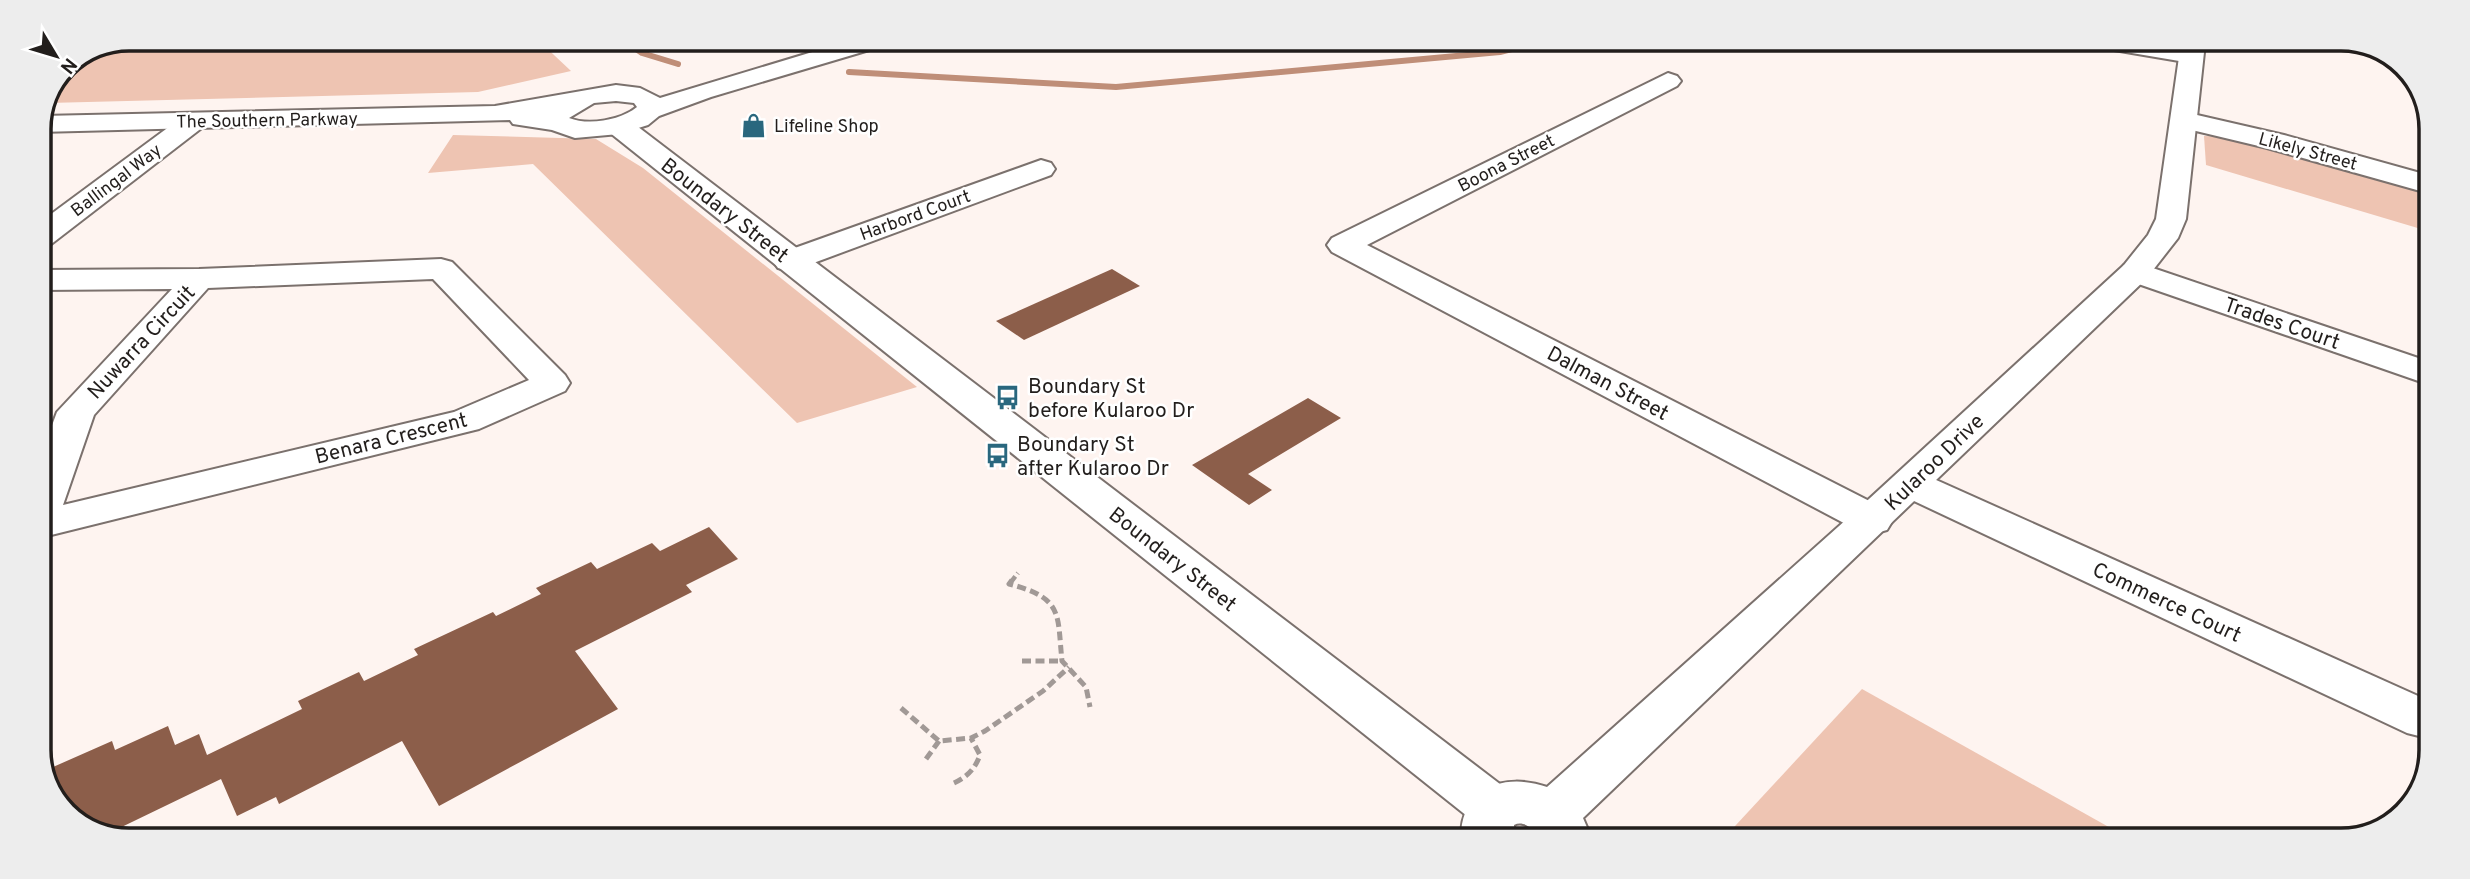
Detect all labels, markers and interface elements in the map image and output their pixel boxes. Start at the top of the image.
north arrow [21,21,91,91]
text: N [54,52,81,78]
street label: The Southern Parkway [176,108,358,135]
shop icon: Lifeline Shop [740,112,768,140]
place label: Lifeline Shop [774,116,879,139]
street label: Likely Street [2256,128,2360,177]
street label: Boona Street [1454,130,1559,199]
street label: Ballingal Way [67,140,167,223]
street label: Boundary Street [655,153,794,270]
street label: Harbord Court [857,186,974,247]
street label: Nuwarra Circuit [82,280,202,406]
street label: Trades Court [2220,292,2343,357]
street label: Dalman Street [1542,341,1673,428]
place label: Boundary St before Kularoo Dr [1028,374,1194,425]
bus stop icon: Boundary St before Kularoo Dr [994,384,1022,412]
street label: Benara Crescent [312,407,470,471]
street label: Kularoo Drive [1879,409,1991,517]
place label: Boundary St after Kularoo Dr [1017,432,1169,483]
bus stop icon: Boundary St after Kularoo Dr [983,442,1011,470]
street label: Boundary Street [1103,502,1242,619]
street label: Commerce Court [2088,557,2245,650]

